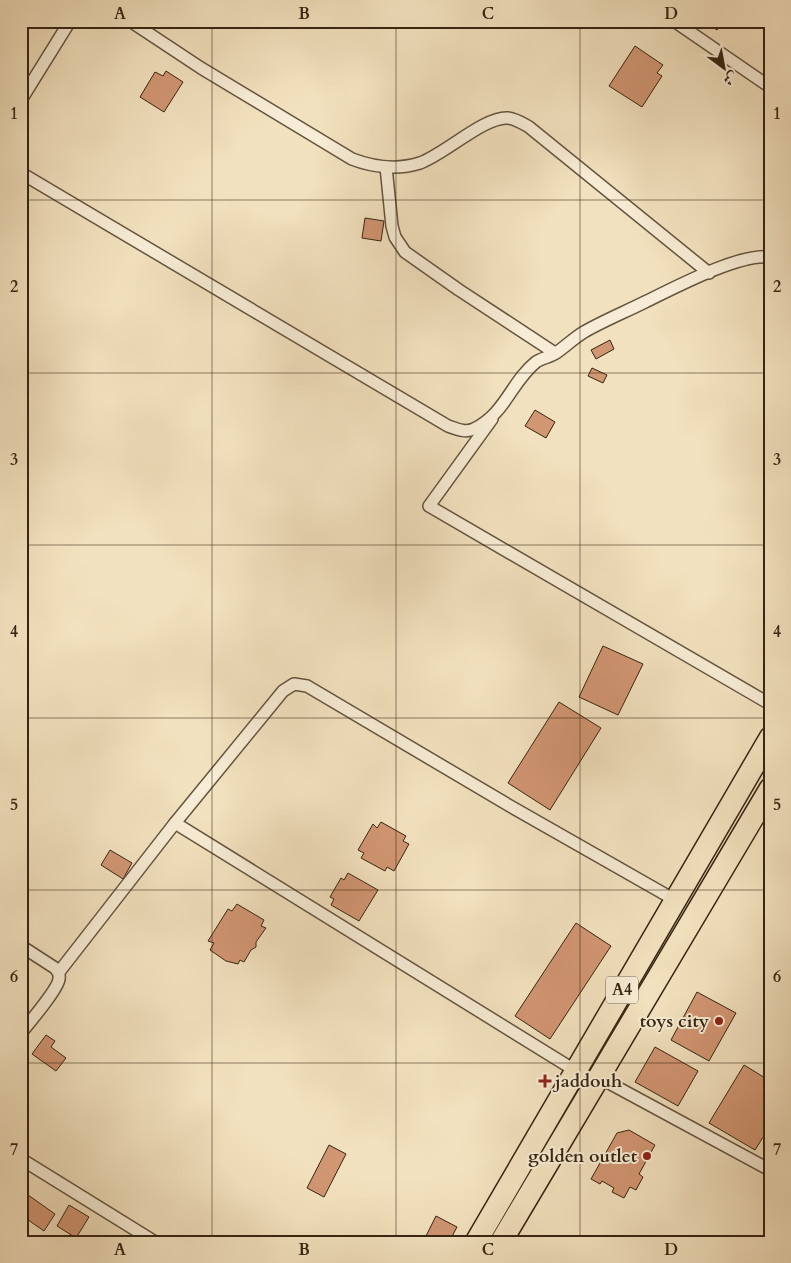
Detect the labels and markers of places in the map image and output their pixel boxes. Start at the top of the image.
place label: toys city [640,1009,710,1034]
marker: toys city [713,1015,725,1027]
place label: jaddouh [552,1069,622,1094]
marker: jaddouh [539,1075,551,1087]
place label: golden outlet [528,1144,638,1169]
marker: golden outlet [641,1150,653,1162]

